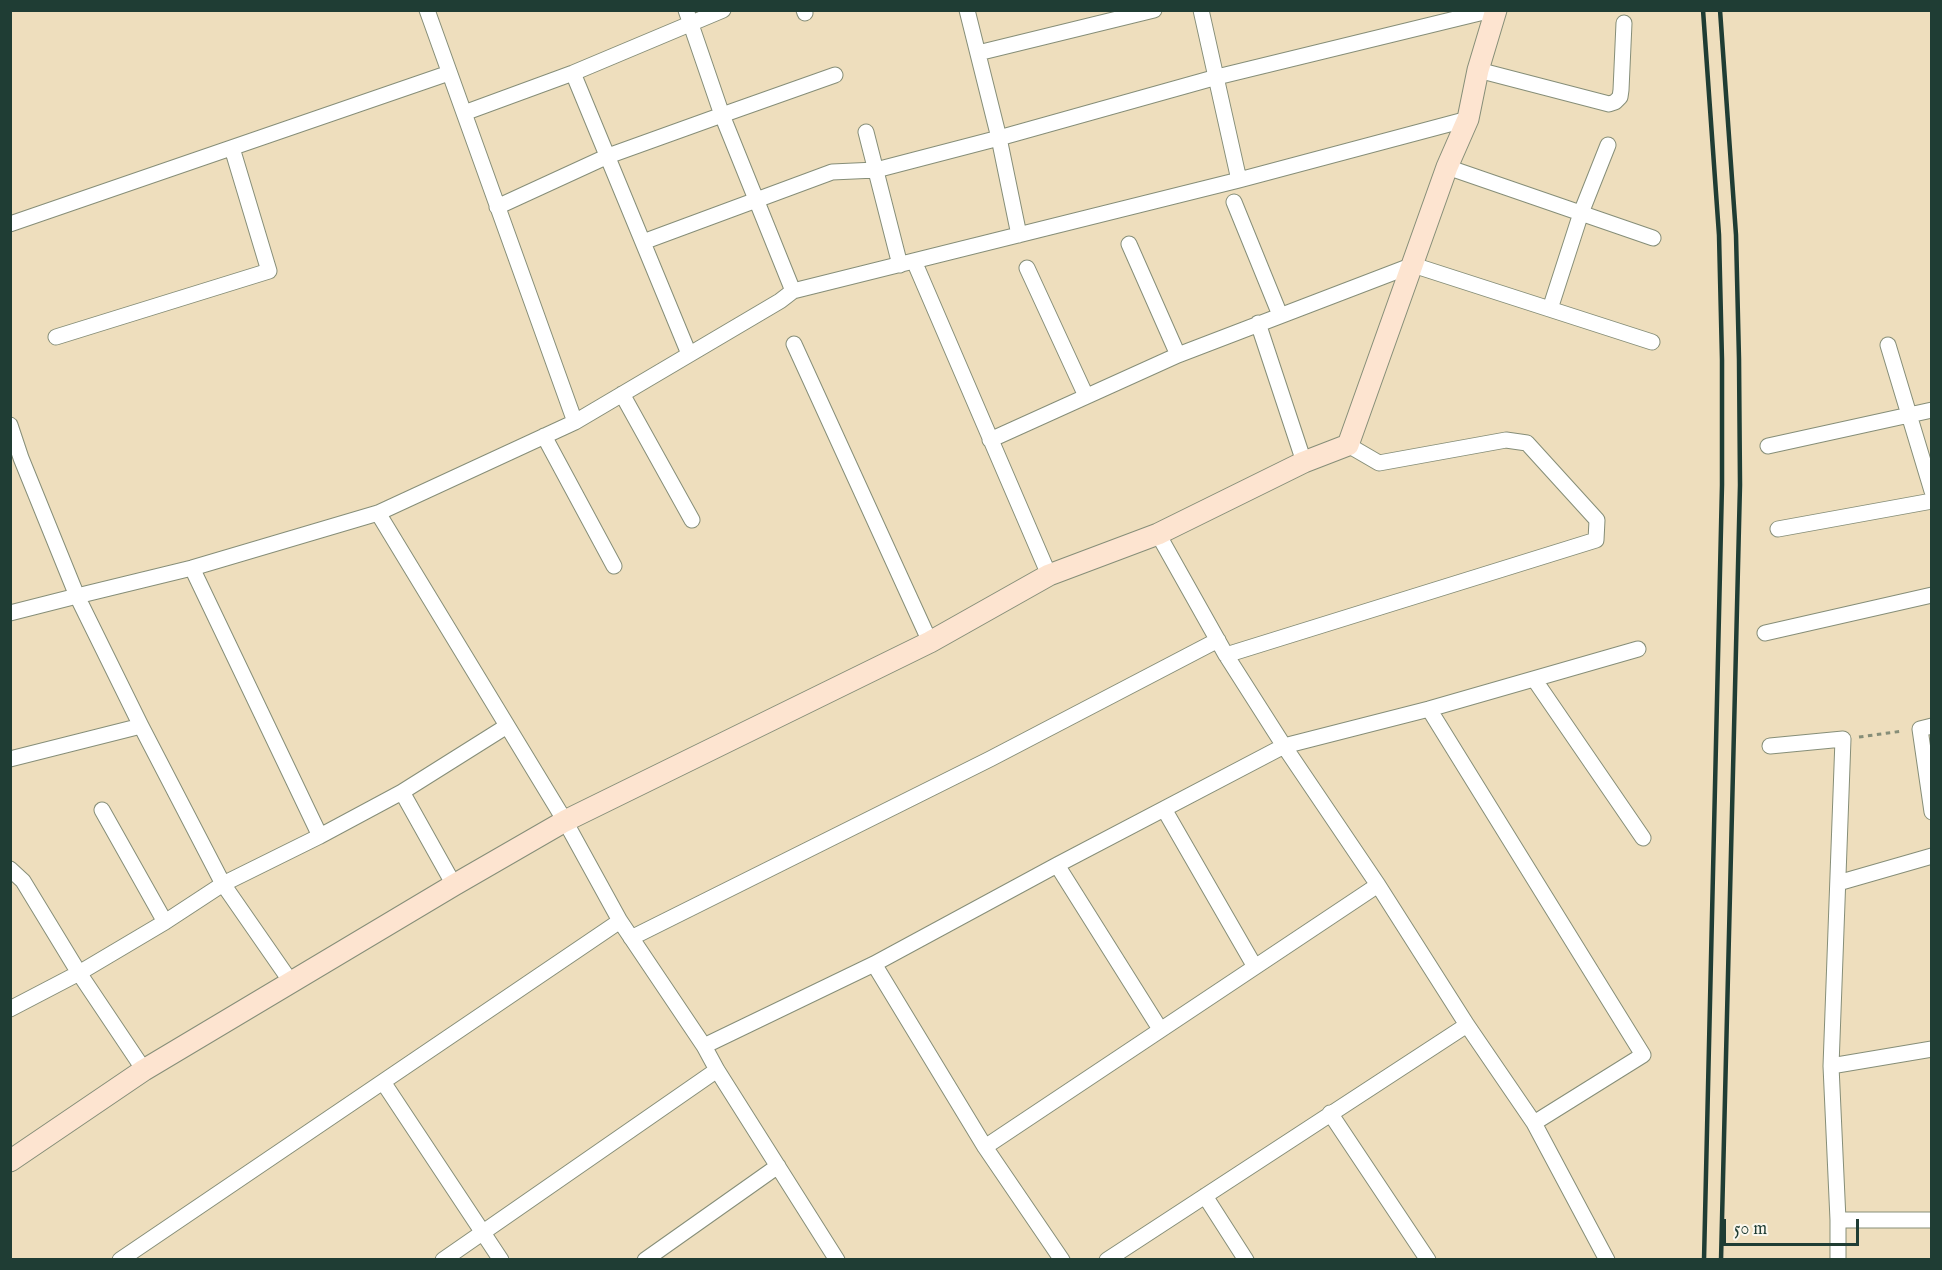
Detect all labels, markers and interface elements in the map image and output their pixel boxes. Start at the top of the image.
scale bar [1726,1207,1862,1245]
text: 50 m [1734,1218,1767,1241]

